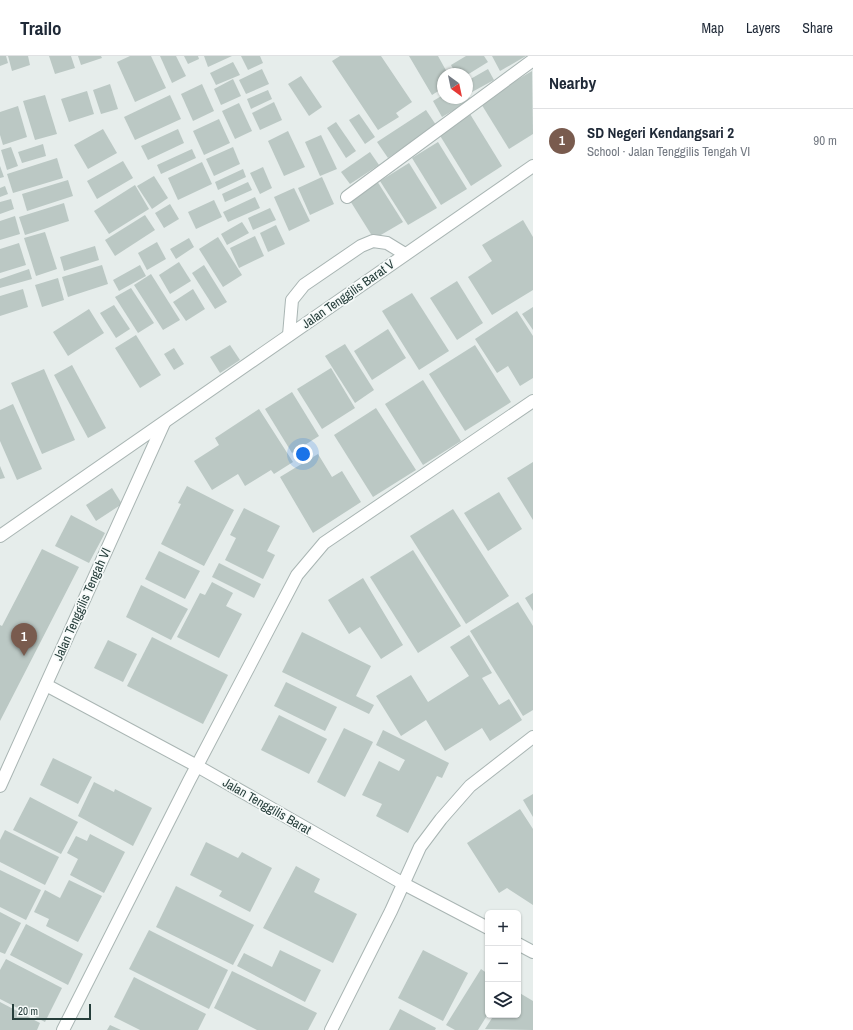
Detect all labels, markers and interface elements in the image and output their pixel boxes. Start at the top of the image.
text: Trailo [20,15,62,41]
text: Map [702,19,724,37]
text: Layers [746,19,780,37]
text: Share [802,19,833,37]
north arrow [437,68,473,104]
text: Nearby [549,71,596,94]
text: SD Negeri Kendangsari 2 [587,122,734,143]
text: 1 [559,132,565,149]
text: 90 m [813,132,837,149]
text: School · Jalan Tenggilis Tengah VI [587,143,750,160]
street label: Jalan Tenggilis Barat V [298,256,398,332]
your location [293,444,313,464]
street label: Jalan Tenggilis Tengah VI [49,545,115,663]
pin: 1 [11,623,37,656]
street label: Jalan Tenggilis Barat [220,774,314,838]
map controls [485,910,521,1018]
button: + [485,910,521,946]
button: − [485,946,521,982]
button: layers [485,982,521,1018]
scale bar [12,1002,91,1021]
text: 20 m [18,1004,38,1018]

